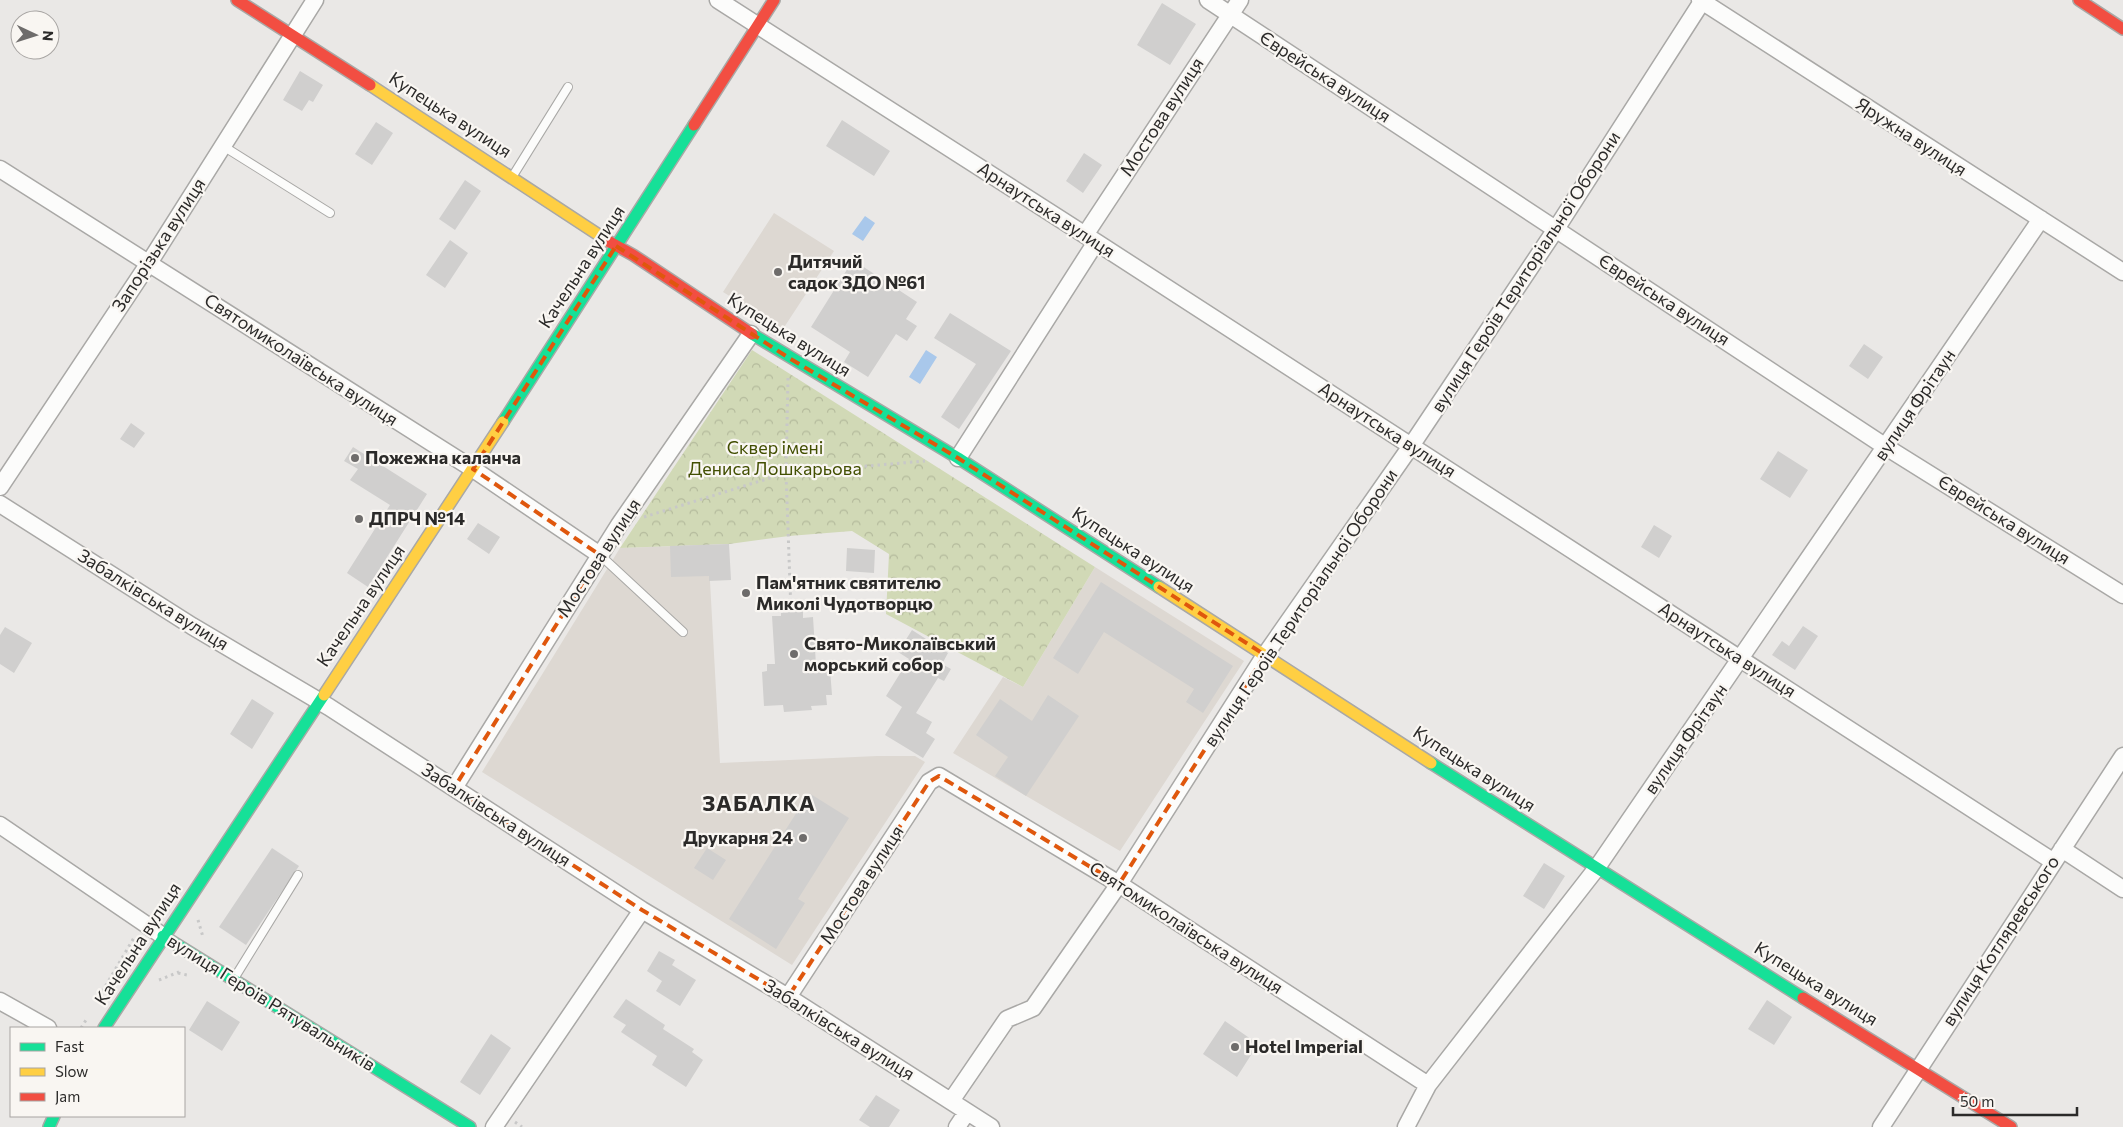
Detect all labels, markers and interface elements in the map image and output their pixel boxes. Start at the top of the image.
north arrow [10,10,60,60]
street label: Єврейська вулиця [1256,26,1395,127]
text: N [40,30,57,42]
street label: Мостова вулиця [1115,53,1208,180]
street label: Купецька вулиця [385,66,516,162]
street label: Яружна вулиця [1852,92,1971,180]
street label: вулиця Героїв Територіальної Оборони [1426,127,1624,416]
street label: Арнаутська вулиця [974,157,1119,262]
street label: Запорізька вулиця [107,173,210,315]
street label: Качельна вулиця [533,201,629,332]
street label: Єврейська вулиця [1595,249,1734,350]
place label: Дитячий садок ЗДО №61 [788,250,925,293]
marker: Дитячий садок ЗДО №61 [772,266,784,278]
street label: Купецька вулиця [724,287,855,381]
street label: Святомиколаївська вулиця [200,288,403,430]
street label: вулиця Фрітаун [1869,344,1960,464]
street label: Арнаутська вулиця [1315,377,1460,482]
park label: Сквер імені Дениса Лошкарьова [688,436,862,479]
place label: Пожежна каланча [365,446,521,468]
marker: Пожежна каланча [349,452,361,464]
street label: вулиця Героїв Територіальної Оборони [1199,464,1402,751]
street label: Єврейська вулиця [1934,470,2075,569]
street label: Мостова вулиця [552,494,645,621]
street label: Купецька вулиця [1068,501,1199,597]
place label: ДПРЧ №14 [369,507,465,529]
marker: ДПРЧ №14 [353,513,365,525]
street label: Качельна вулиця [311,540,409,670]
street label: Забалківська вулиця [74,544,233,654]
place label: Пам'ятник святителю Миколі Чудотворцю [756,571,941,614]
marker: Пам'ятник святителю Миколі Чудотворцю [740,587,752,599]
street label: Арнаутська вулиця [1655,597,1800,702]
place label: Свято-Миколаївський морський собор [804,632,996,675]
marker: Свято-Миколаївський морський собор [788,648,800,660]
street label: вулиця Фрітаун [1639,679,1731,798]
street label: Купецька вулиця [1409,720,1540,816]
street label: Забалківська вулиця [418,758,575,871]
district label: ЗАБАЛКА [702,789,816,816]
street label: Мостова вулиця [815,821,908,948]
place label: Друкарня 24 [683,826,793,848]
marker: Друкарня 24 [797,832,809,844]
street label: вулиця Котляревського [1937,851,2063,1030]
street label: Святомиколаївська вулиця [1085,856,1288,998]
street label: Качельна вулиця [89,878,185,1009]
street label: вулиця Героїв Рятувальників [164,929,380,1075]
street label: Купецька вулиця [1751,936,1882,1030]
street label: Забалківська вулиця [760,974,919,1084]
legend [10,1027,185,1117]
place label: Hotel Imperial [1245,1035,1363,1057]
text: Fast [55,1037,84,1055]
marker: Hotel Imperial [1229,1041,1241,1053]
text: Slow [55,1062,88,1080]
scale bar [1953,1084,2077,1116]
text: Jam [55,1087,80,1105]
text: 50 m [1960,1092,1994,1110]

